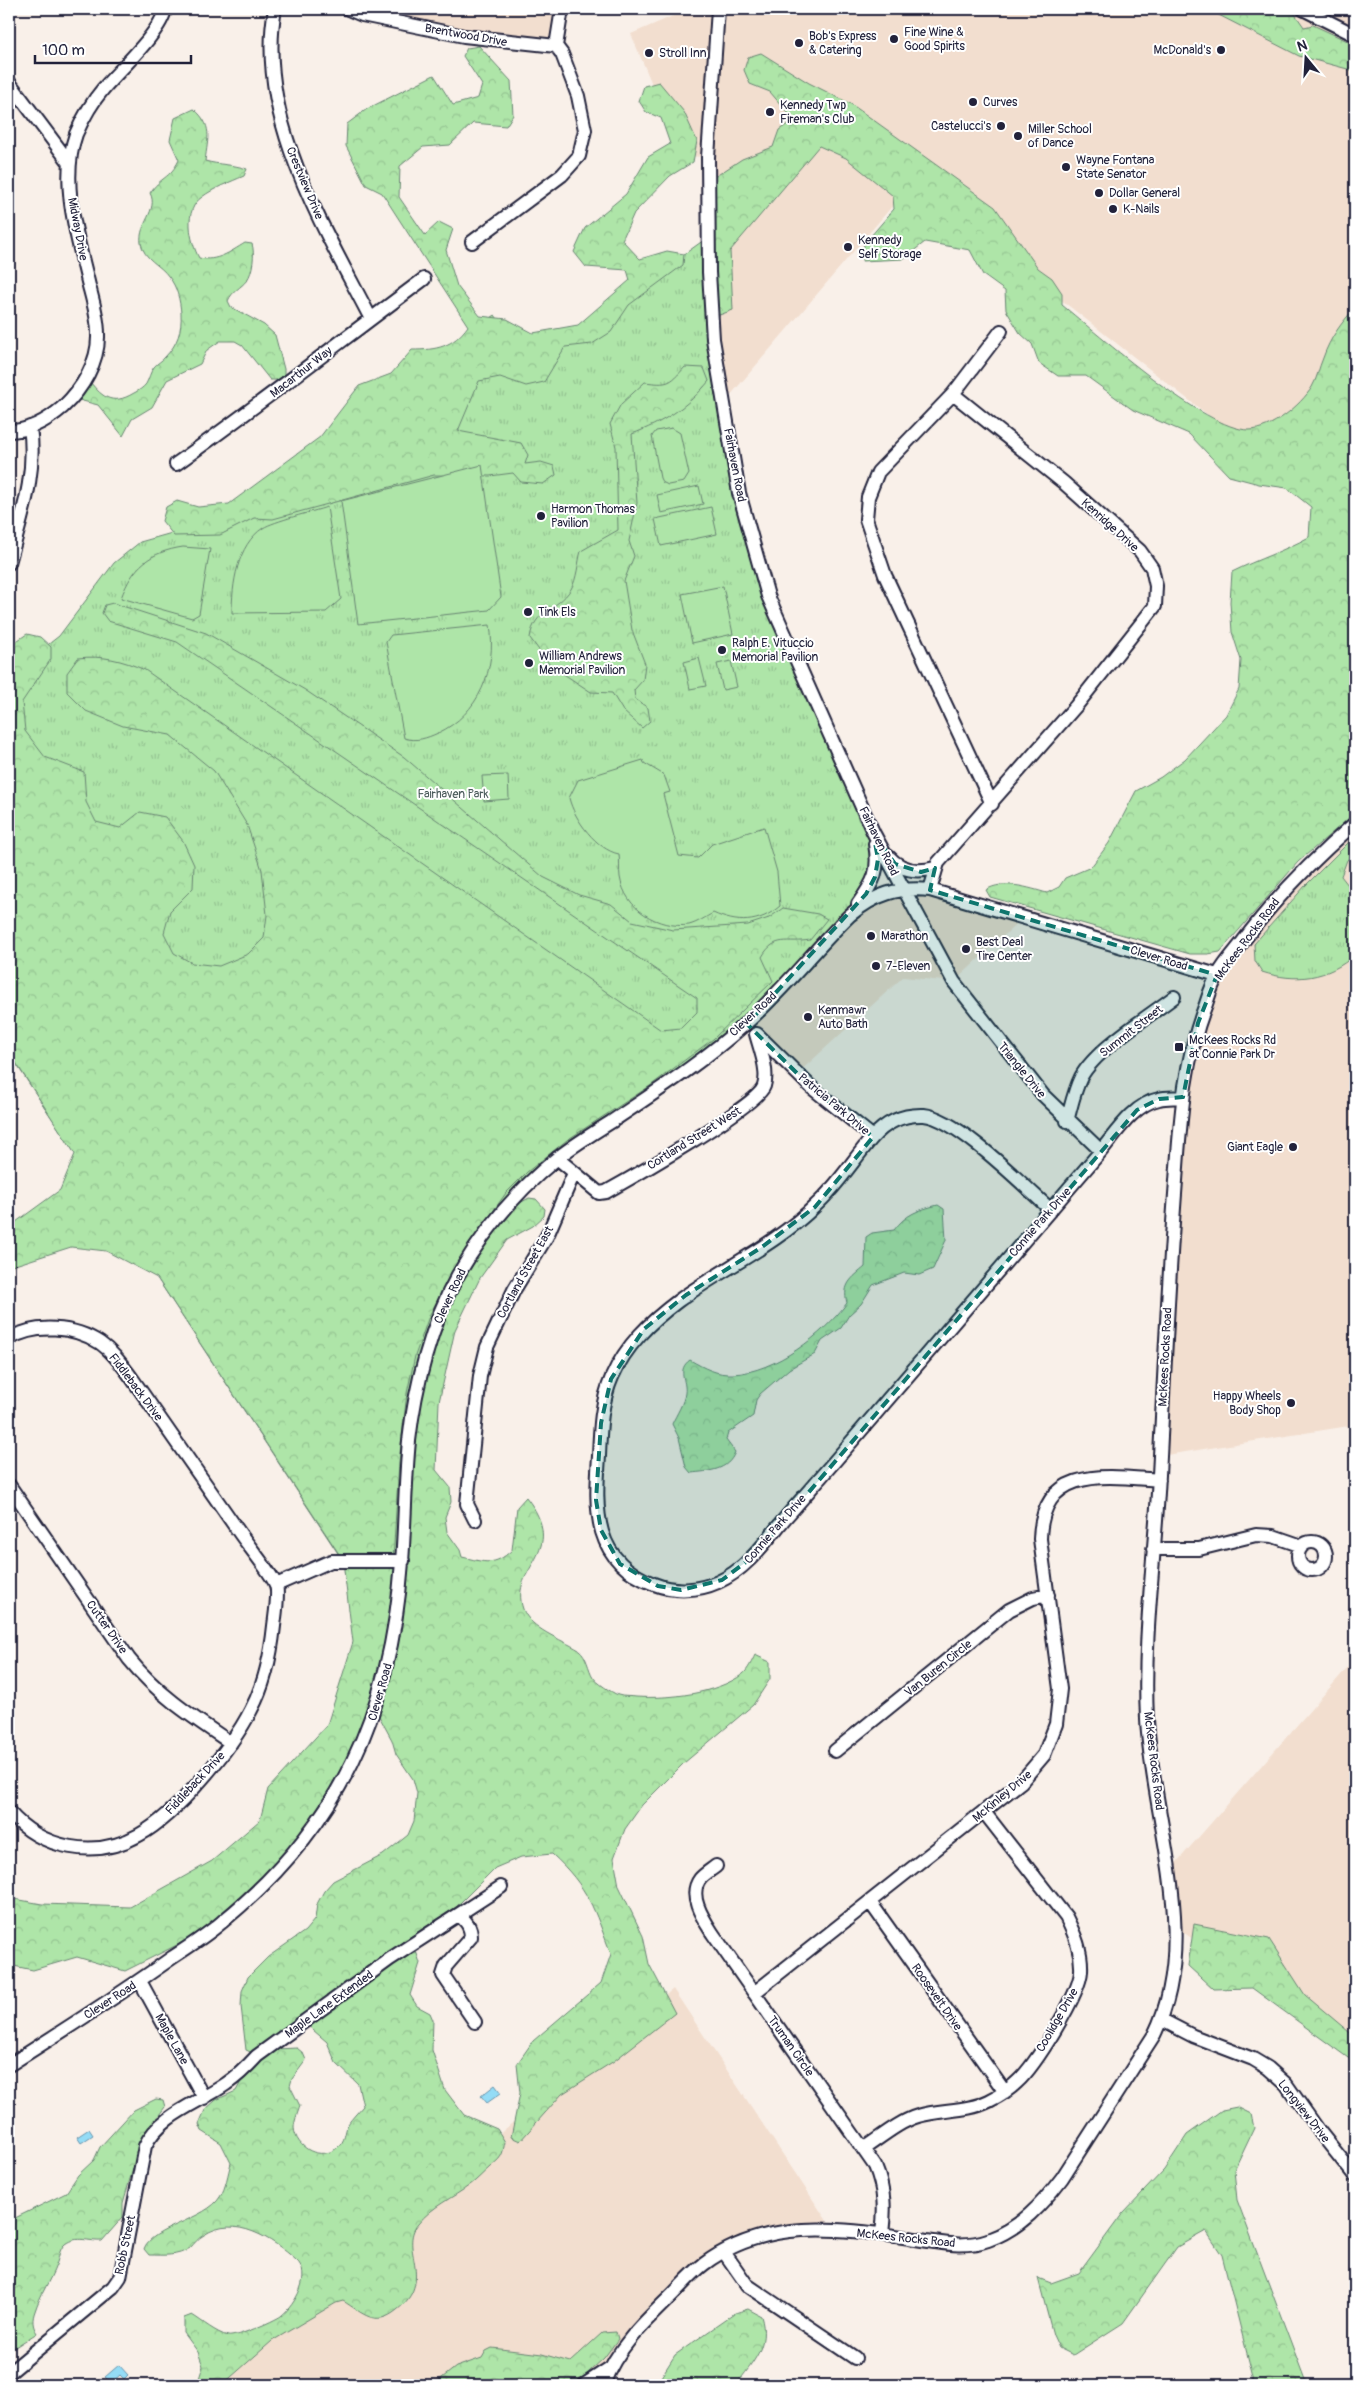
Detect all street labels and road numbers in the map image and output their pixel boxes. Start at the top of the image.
street label: Brentwood Drive [424,21,508,50]
street label: Crestview Drive [283,145,327,222]
street label: Midway Drive [64,196,91,262]
street label: Macarthur Way [267,344,335,401]
street label: Fairhaven Road [720,427,749,503]
street label: Kenridge Drive [1078,496,1142,555]
street label: Fairhaven Road [855,804,902,878]
street label: McKees Rocks Road [1212,895,1283,983]
street label: Clever Road [1128,943,1189,974]
street label: Clever Road [727,989,780,1040]
street label: Summit Street [1097,1002,1166,1061]
street label: Triangle Drive [994,1039,1049,1101]
street label: Patricia Park Drive [795,1070,872,1139]
street label: Cortland Street West [645,1103,744,1173]
street label: Connie Park Drive [1006,1184,1075,1260]
street label: Cortland Street East [494,1223,557,1321]
street label: Clever Road [431,1266,470,1326]
street label: McKees Rocks Road [1155,1307,1176,1407]
street label: Fiddleback Drive [105,1351,166,1424]
street label: Connie Park Drive [741,1491,810,1567]
street label: Cutter Drive [83,1598,130,1657]
street label: Van Buren Circle [902,1637,975,1700]
street label: Clever Road [365,1661,396,1723]
street label: McKees Rocks Road [1140,1711,1167,1811]
street label: Fiddleback Drive [162,1749,228,1818]
street label: McKinley Drive [970,1767,1035,1826]
street label: Roosevelt Drive [908,1961,965,2034]
street label: Maple Lane Extended [282,1967,376,2041]
street label: Clever Road [81,1978,139,2023]
street label: Coolidge Drive [1033,1986,1082,2055]
street label: Maple Lane [151,2011,192,2067]
street label: Truman Circle [764,2013,817,2079]
street label: Longview Drive [1274,2077,1333,2146]
street label: Robb Street [112,2214,139,2276]
street label: McKees Rocks Road [856,2226,956,2251]

